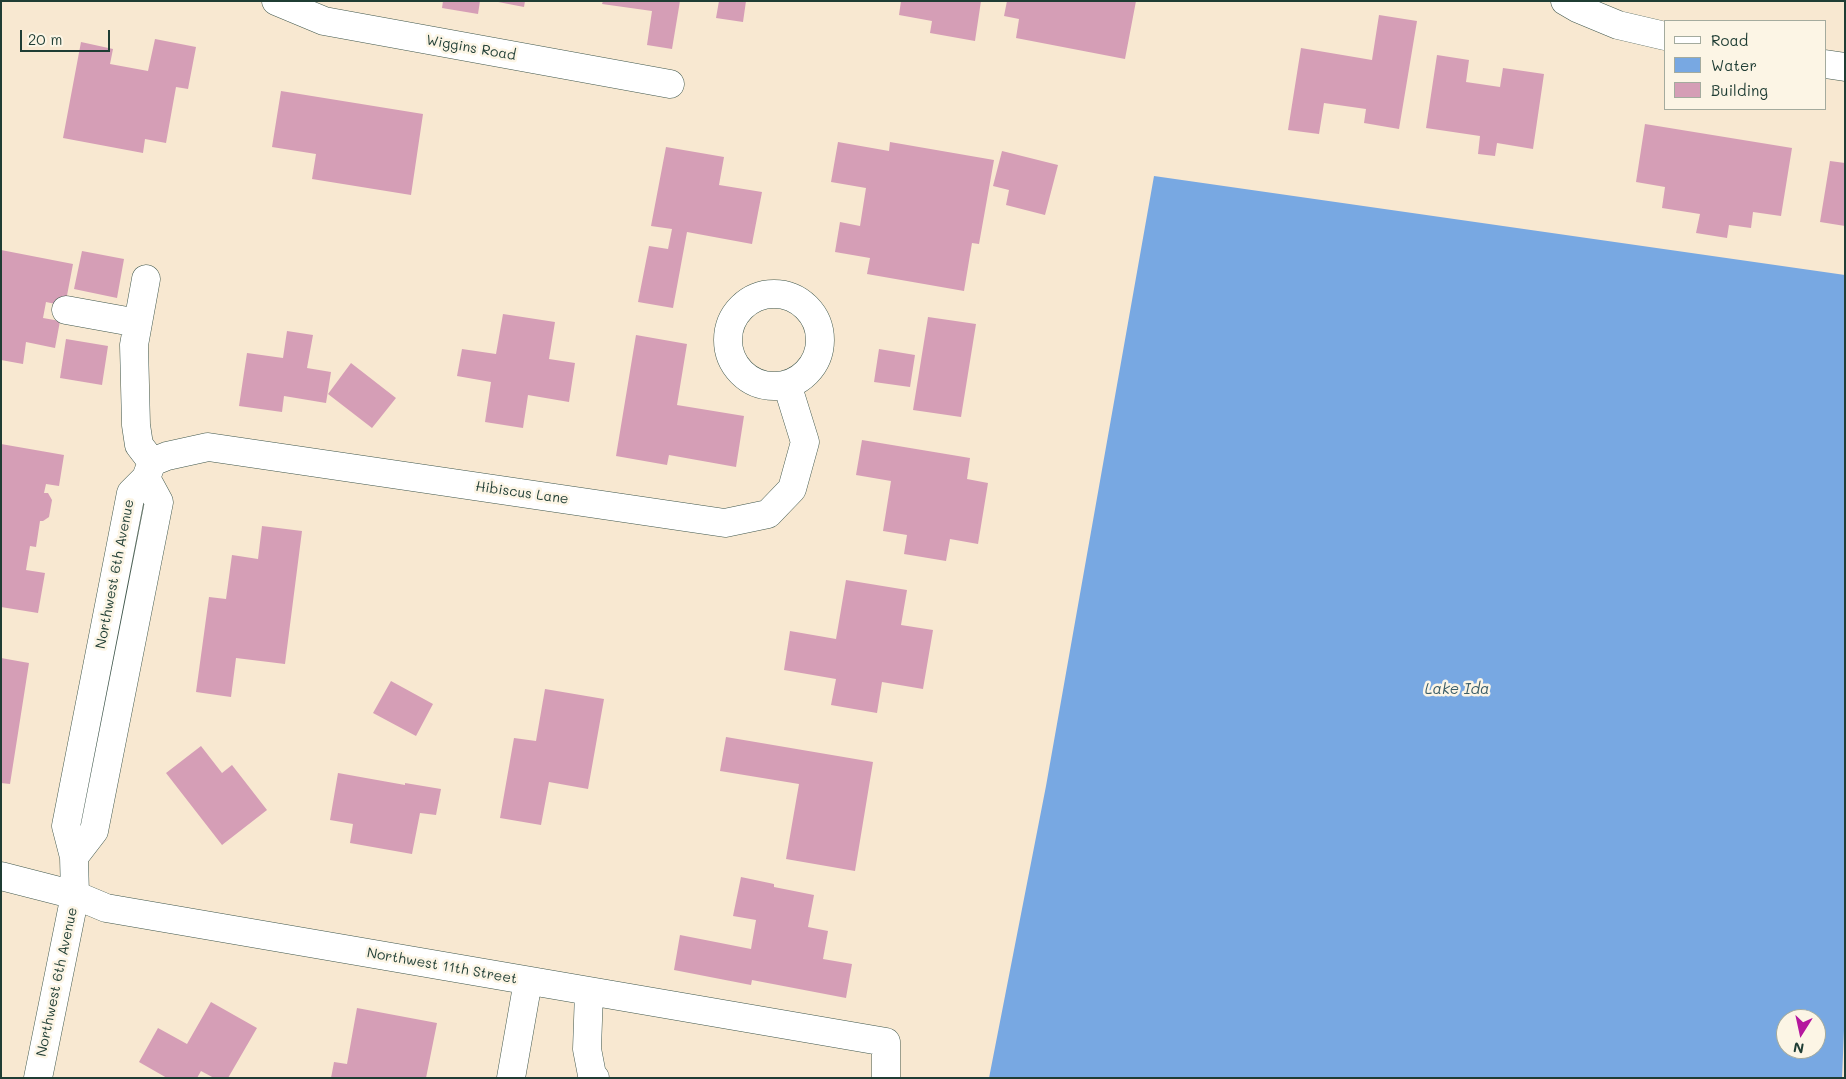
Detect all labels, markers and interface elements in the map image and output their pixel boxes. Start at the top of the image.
scale bar [22,20,112,52]
legend [1664,20,1826,110]
text: 20 m [28,29,62,49]
text: Road [1711,30,1748,50]
street label: Wiggins Road [425,32,517,64]
text: Water [1711,55,1757,75]
text: Building [1711,80,1768,100]
street label: Hibiscus Lane [474,478,570,508]
street label: Northwest 6th Avenue [92,498,138,650]
water label: Lake Ida [1425,680,1489,698]
street label: Northwest 6th Avenue [33,906,81,1058]
street label: Northwest 11th Street [366,945,518,987]
north arrow [1776,1009,1826,1059]
text: N [1792,1038,1805,1059]

